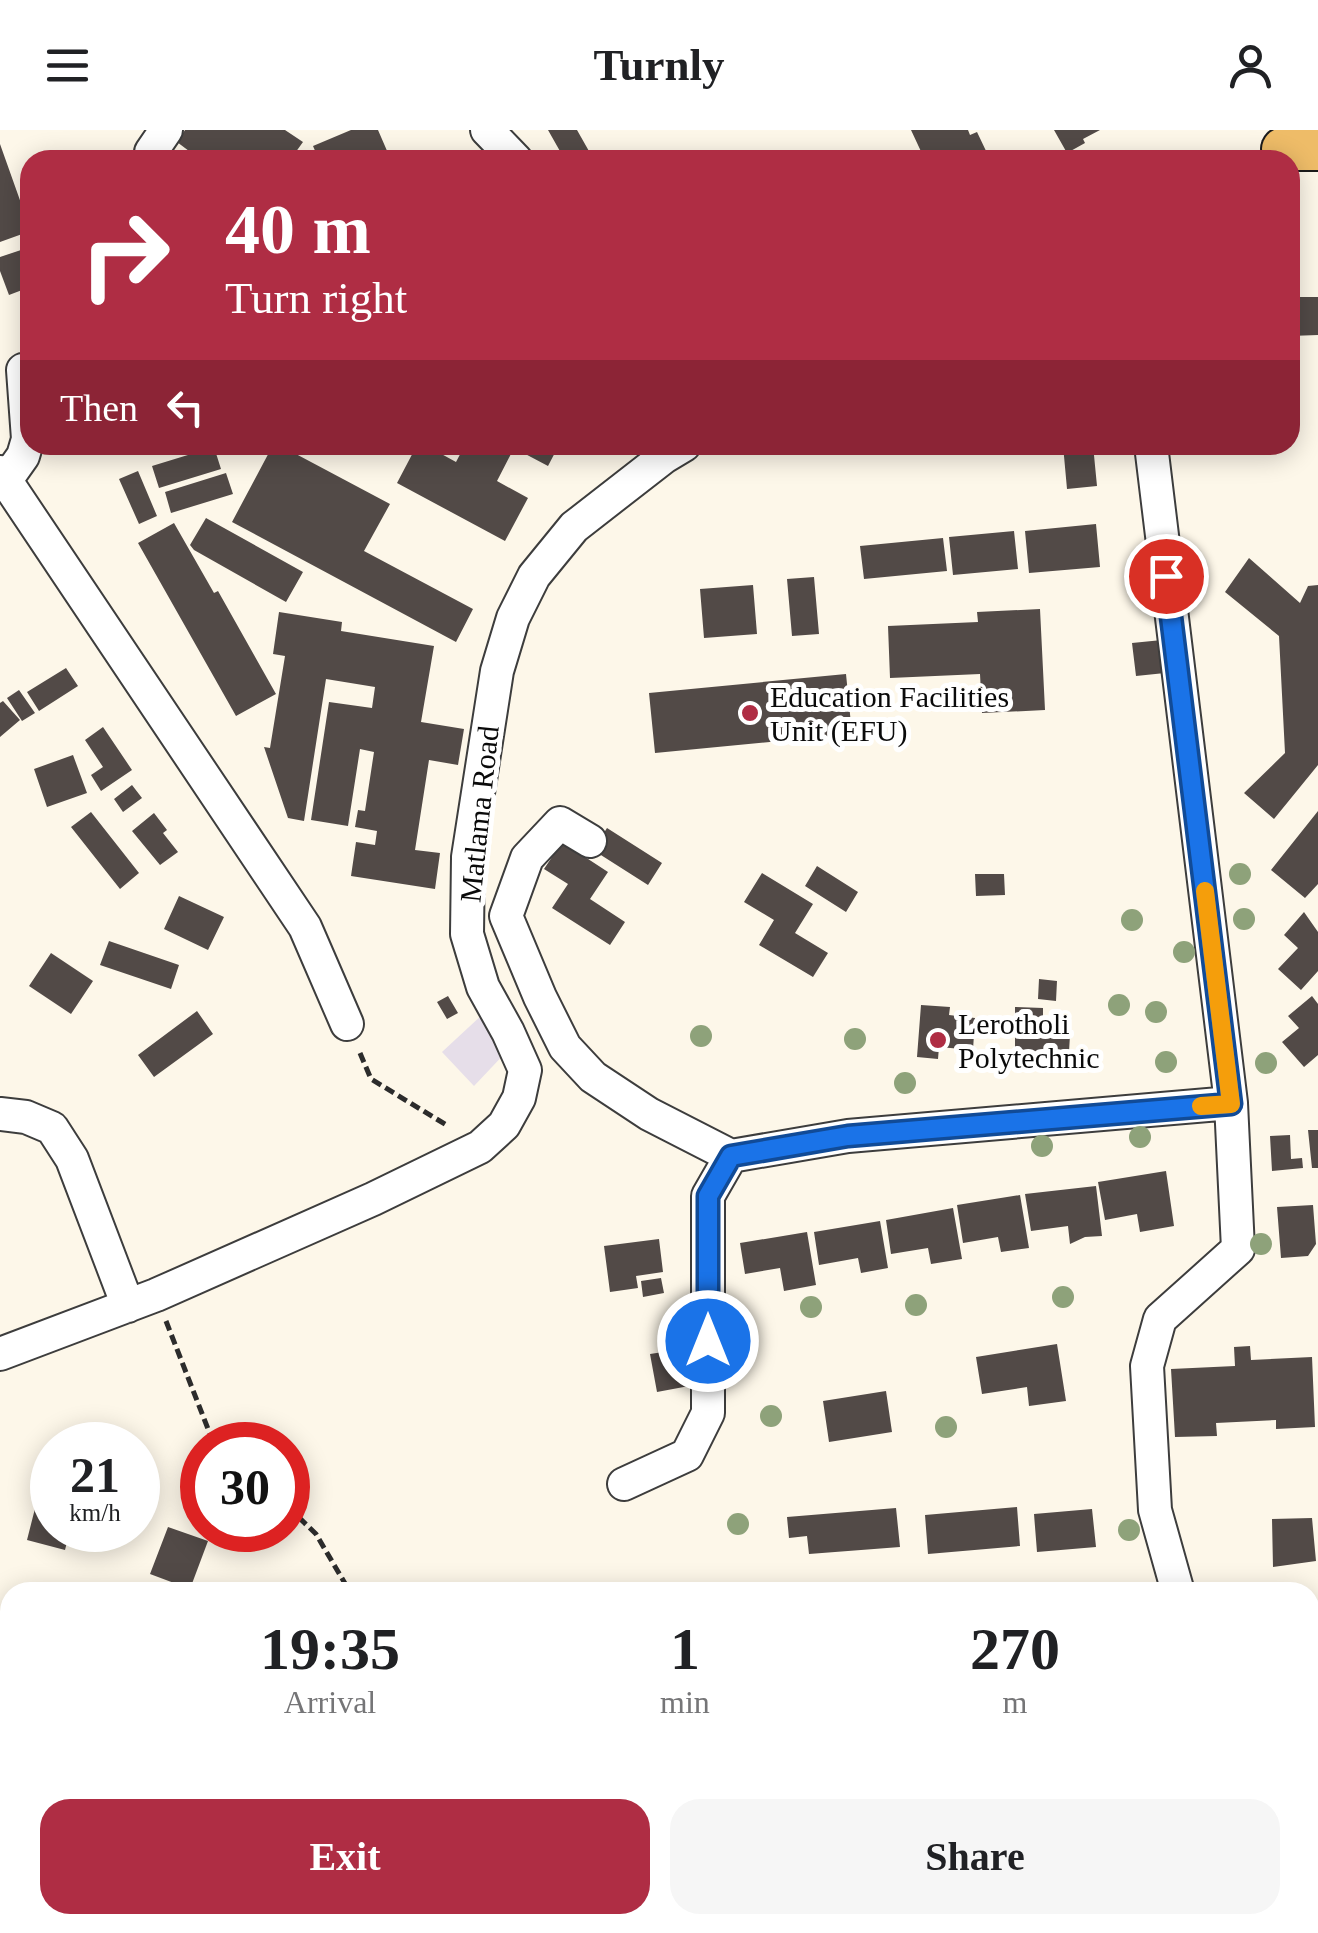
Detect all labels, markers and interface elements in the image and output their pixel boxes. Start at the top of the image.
icon: menu [40,38,95,93]
icon: person [1223,38,1278,93]
text: Turnly [594,40,724,90]
icon: right [60,190,190,320]
text: 40 m [225,191,371,268]
text: Turn right [225,273,407,323]
icon: left [158,380,213,435]
text: Then [60,387,138,429]
pin [1124,534,1209,619]
icon: arrive [1139,549,1194,604]
place label: Education Facilities Unit (EFU) [770,680,1009,748]
marker: Education Facilities Unit (EFU) [739,702,761,724]
street label: Matlama Road [453,724,505,904]
place label: Lerotholi Polytechnic [958,1007,1100,1074]
marker: Lerotholi Polytechnic [927,1029,949,1051]
position arrow [656,1289,760,1393]
speed limit sign: 30 [180,1422,310,1552]
text: 21 [70,1447,120,1503]
text: km/h [69,1499,121,1526]
text: 19:35 [260,1616,400,1682]
text: 1 [670,1616,700,1682]
text: 270 [970,1616,1060,1682]
text: Arrival [284,1684,376,1720]
text: min [660,1684,710,1720]
text: m [1002,1684,1027,1720]
button: Exit [40,1799,650,1914]
button: Share [670,1799,1280,1914]

